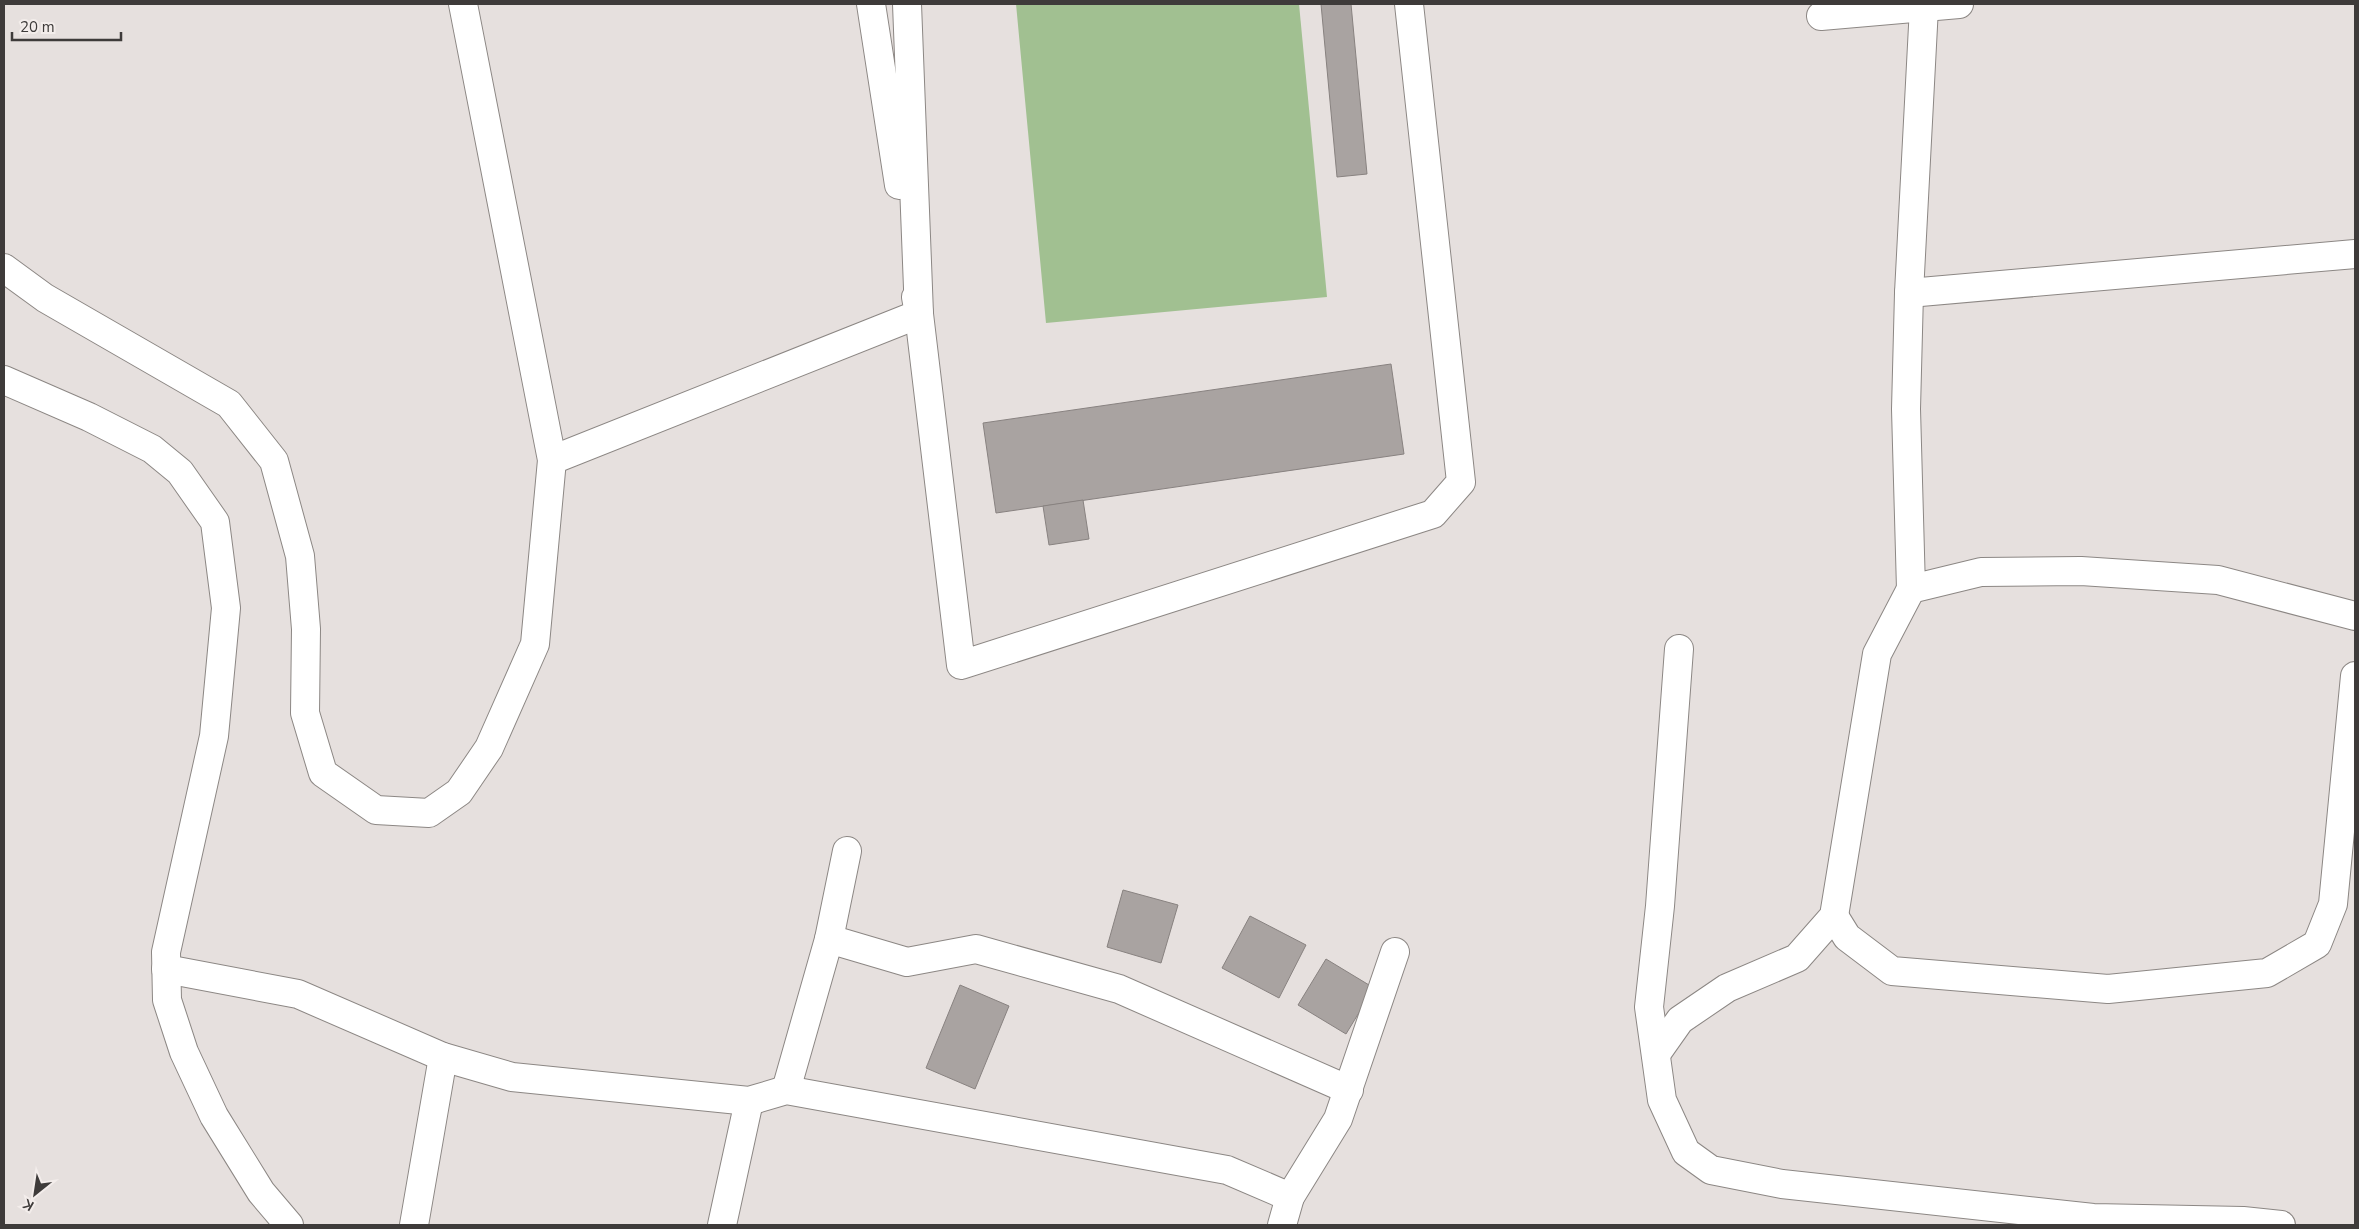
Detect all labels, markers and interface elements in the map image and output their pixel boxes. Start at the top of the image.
scale bar [12,10,121,42]
text: 20 m [20,17,55,37]
north arrow [10,1169,60,1219]
text: K [19,1194,38,1215]

